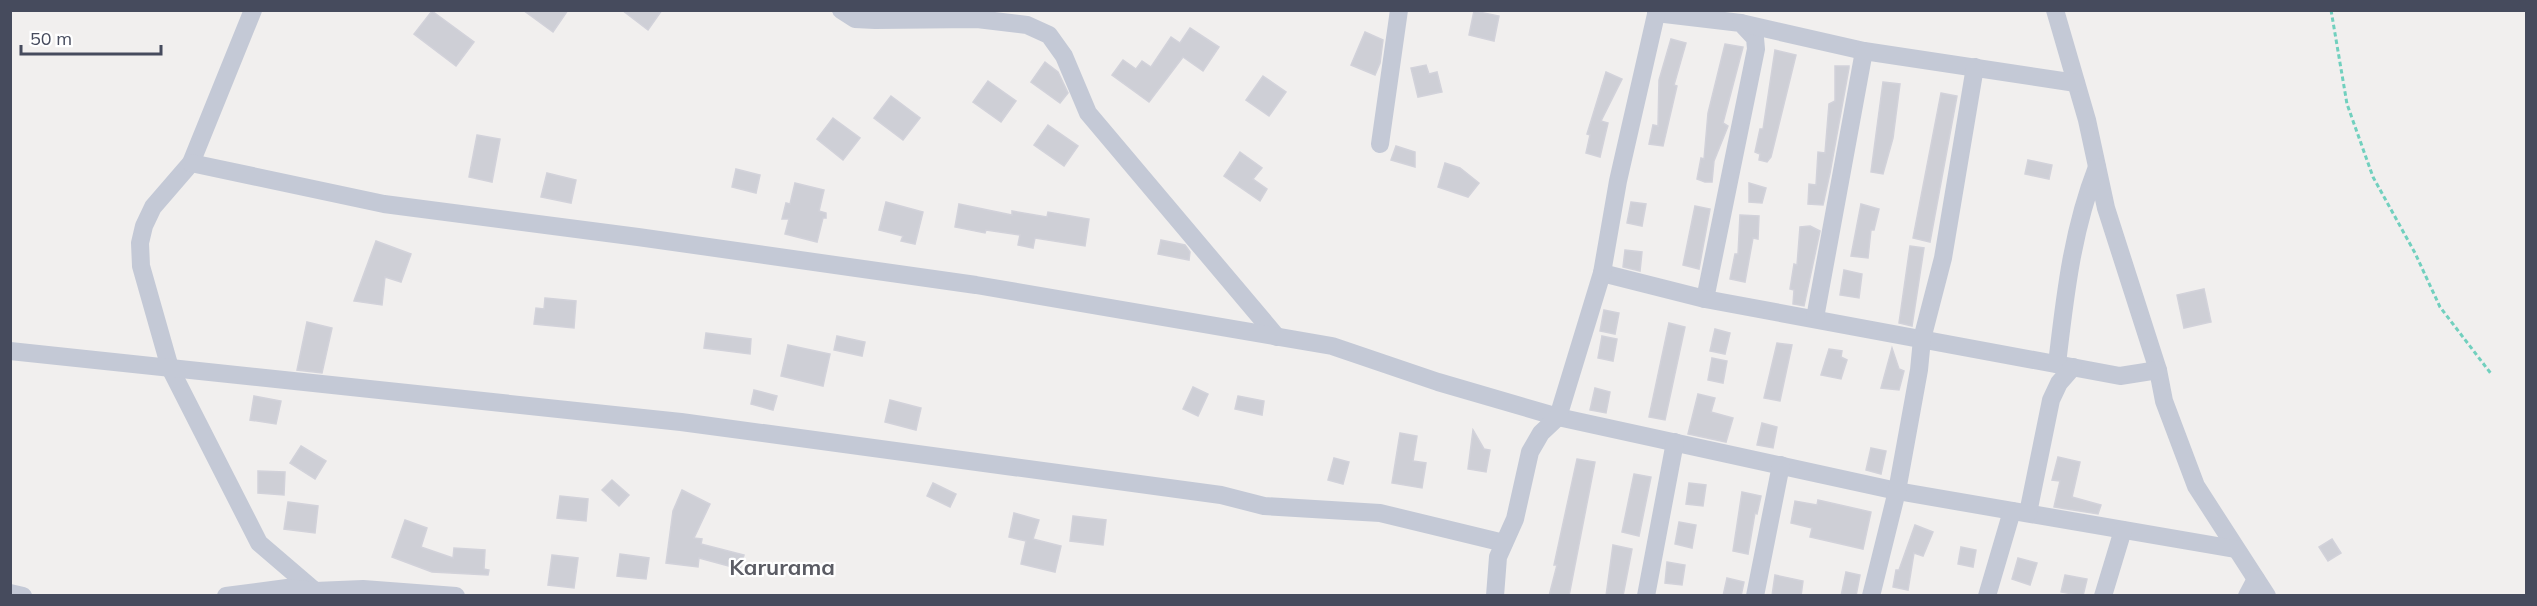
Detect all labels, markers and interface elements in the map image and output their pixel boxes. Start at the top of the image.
scale bar [21,18,160,56]
text: 50 m [30,27,72,50]
district label: Karurama [729,553,835,581]

